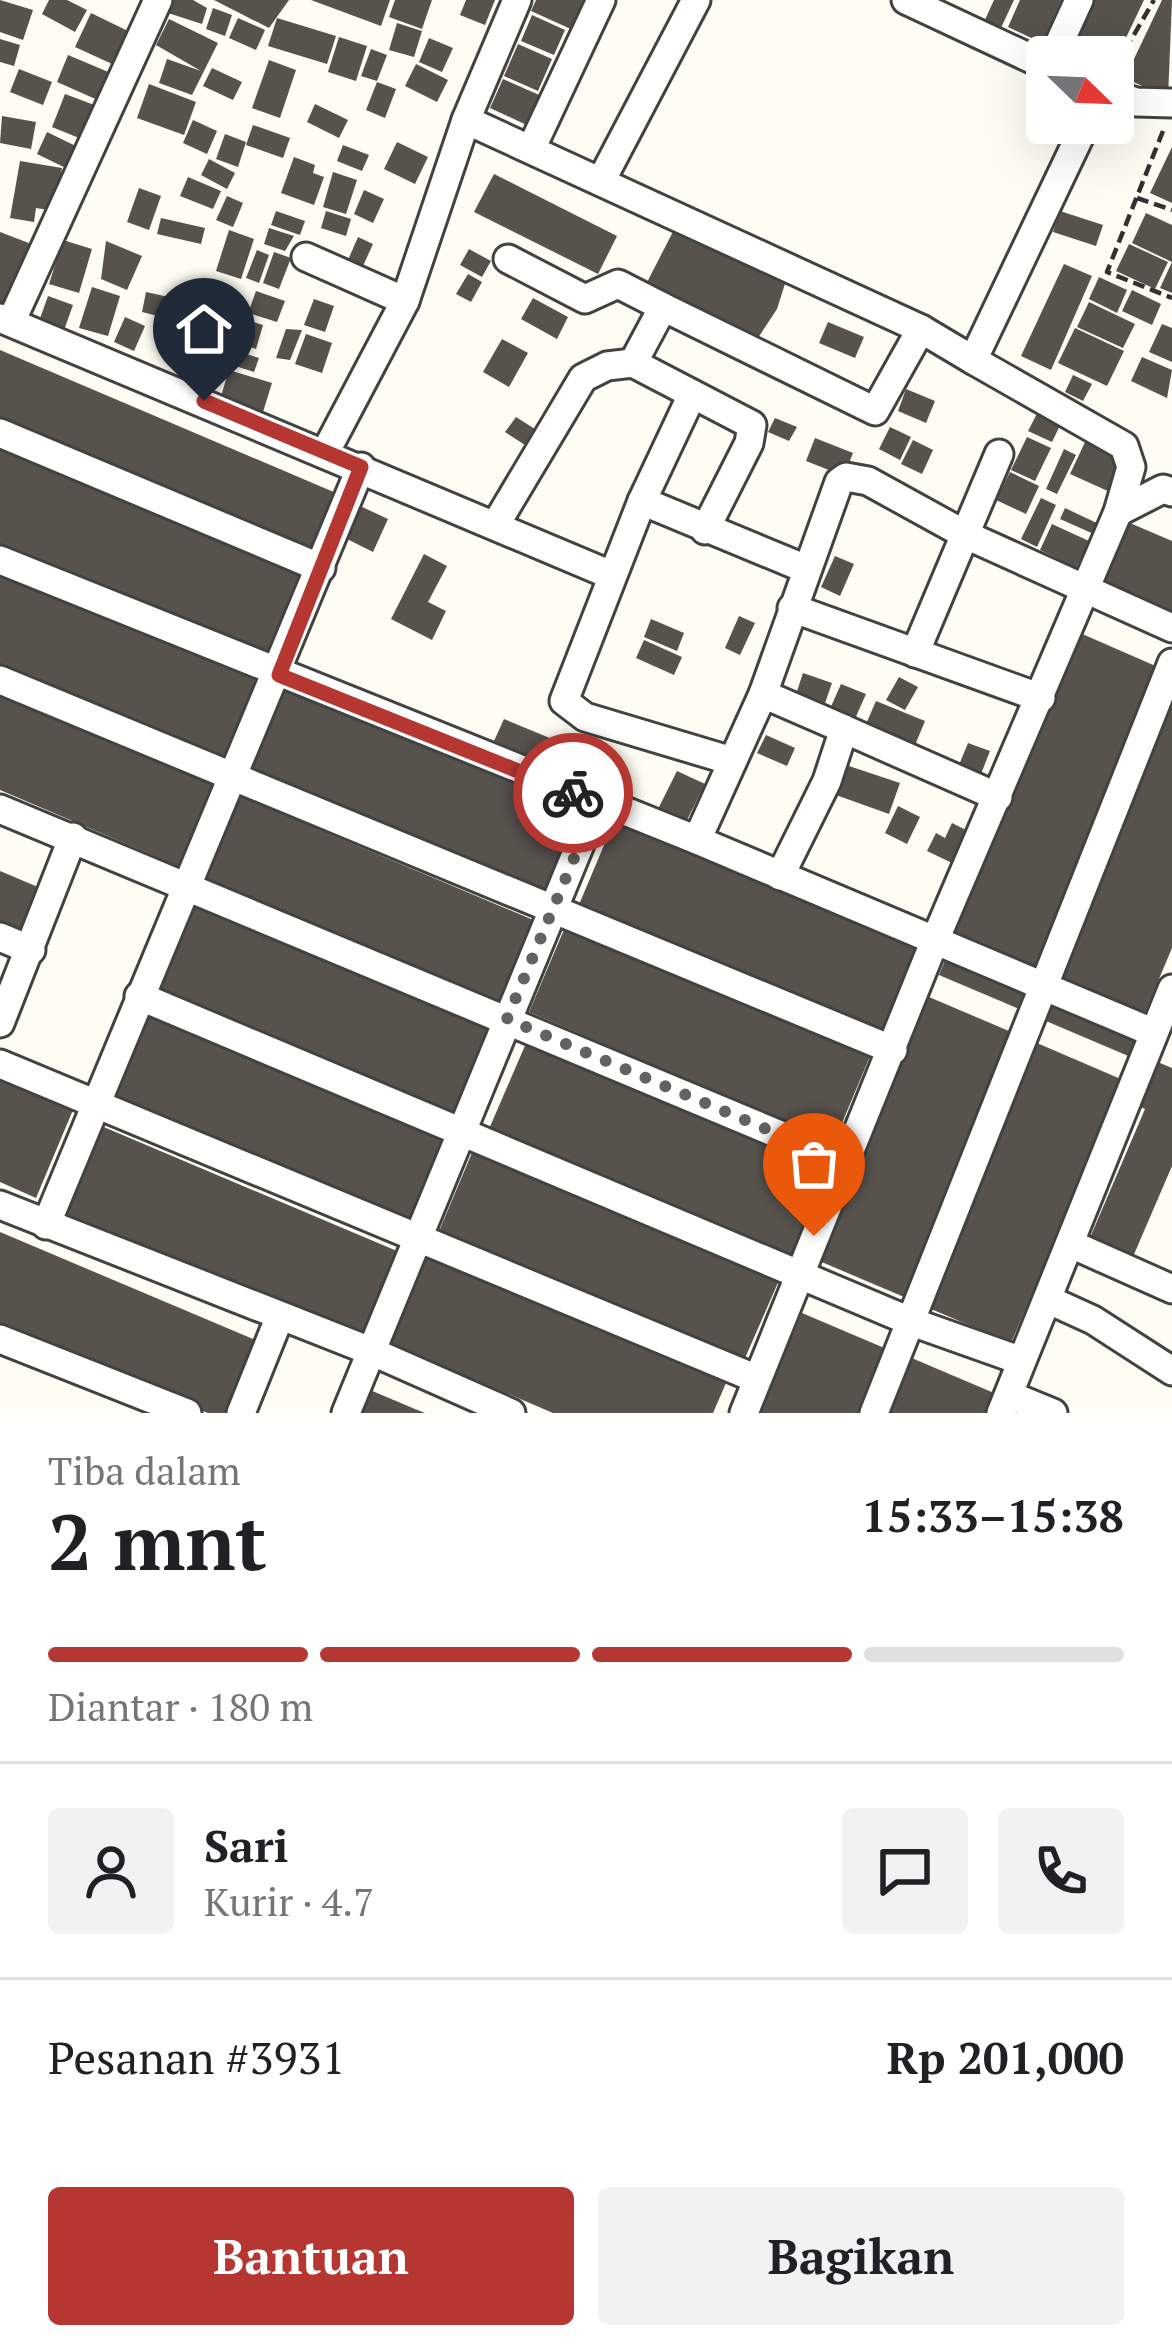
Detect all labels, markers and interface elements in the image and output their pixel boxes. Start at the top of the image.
north arrow [1026,36,1134,144]
map controls [1026,36,1134,144]
pin [153,278,255,401]
icon: home [171,296,237,362]
courier [513,733,633,853]
icon: bike [540,760,606,826]
pin [763,1113,865,1236]
icon: bag [781,1131,847,1197]
text: Tiba dalam [48,1444,241,1496]
text: 15:33–15:38 [862,1485,1124,1545]
text: 2 mnt [48,1489,267,1592]
text: Diantar · 180 m [48,1680,313,1732]
button: person [48,1808,174,1934]
button: chat [842,1808,968,1934]
button: phone [998,1808,1124,1934]
text: Sari [204,1815,289,1875]
text: Kurir · 4.7 [204,1875,374,1927]
text: Pesanan #3931 [48,2027,345,2087]
text: Rp 201,000 [887,2027,1124,2087]
button: Bantuan [48,2187,574,2325]
button: Bagikan [598,2187,1124,2325]

